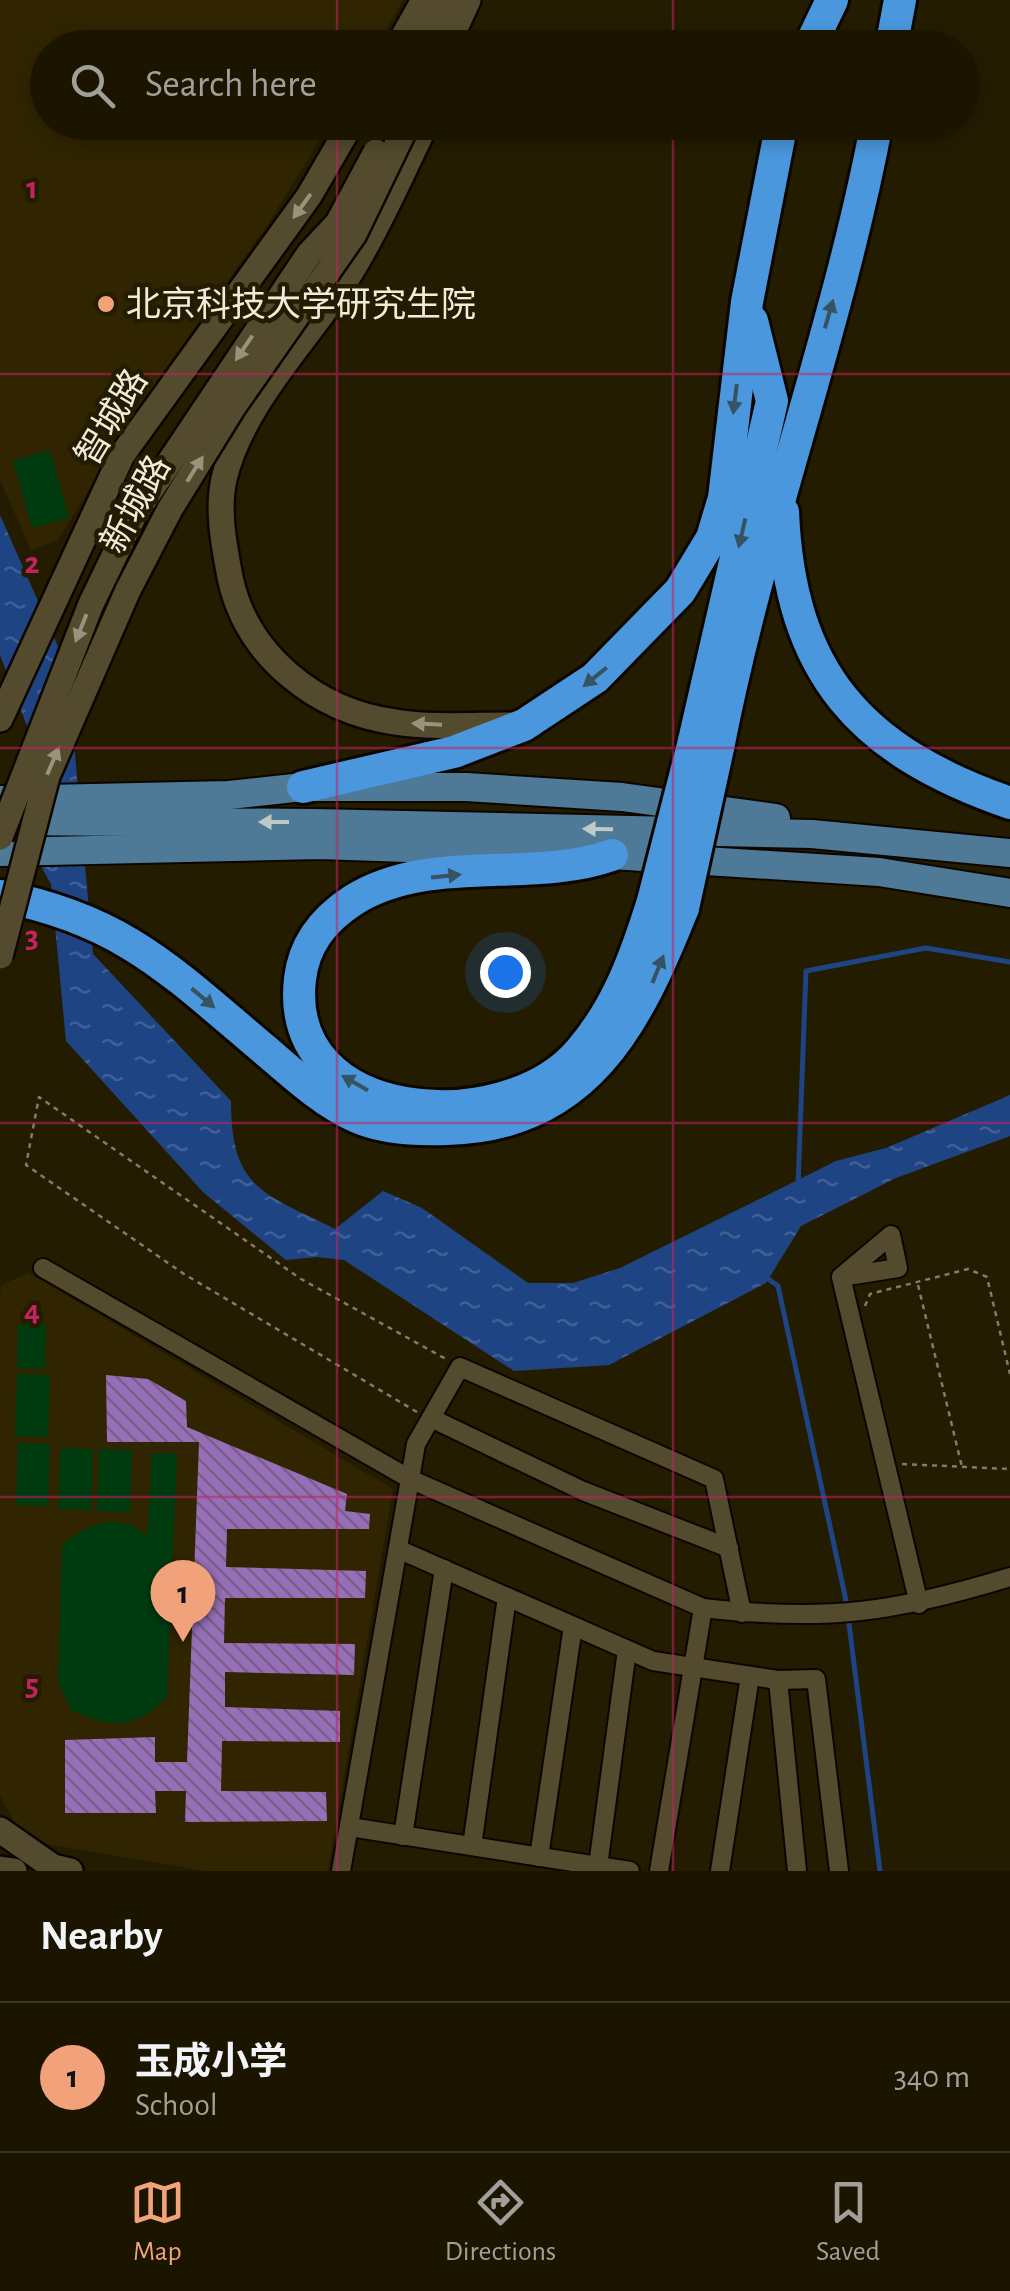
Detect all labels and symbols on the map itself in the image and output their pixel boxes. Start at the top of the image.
text: 1 [26,172,38,204]
one-way arrow [292,193,312,219]
place label: 北京科技大学研究生院 [126,286,476,323]
marker: 北京科技大学研究生院 [95,293,117,315]
one-way arrow [822,299,837,329]
one-way arrow [235,335,253,362]
street label: 智城路 [69,363,154,472]
one-way arrow [727,383,743,415]
street label: 新城路 [94,449,177,559]
one-way arrow [185,455,203,483]
one-way arrow [734,518,749,549]
text: 2 [24,547,40,579]
one-way arrow [72,614,88,644]
one-way arrow [582,666,607,687]
one-way arrow [410,716,442,732]
one-way arrow [46,746,62,776]
one-way arrow [257,814,289,830]
one-way arrow [582,821,614,837]
one-way arrow [431,867,462,883]
text: 3 [25,921,39,953]
your location [480,947,531,998]
one-way arrow [650,954,666,984]
one-way arrow [190,987,215,1008]
one-way arrow [341,1075,369,1092]
text: 4 [24,1295,40,1327]
pin: 1 [150,1560,216,1642]
text: 5 [25,1669,39,1701]

